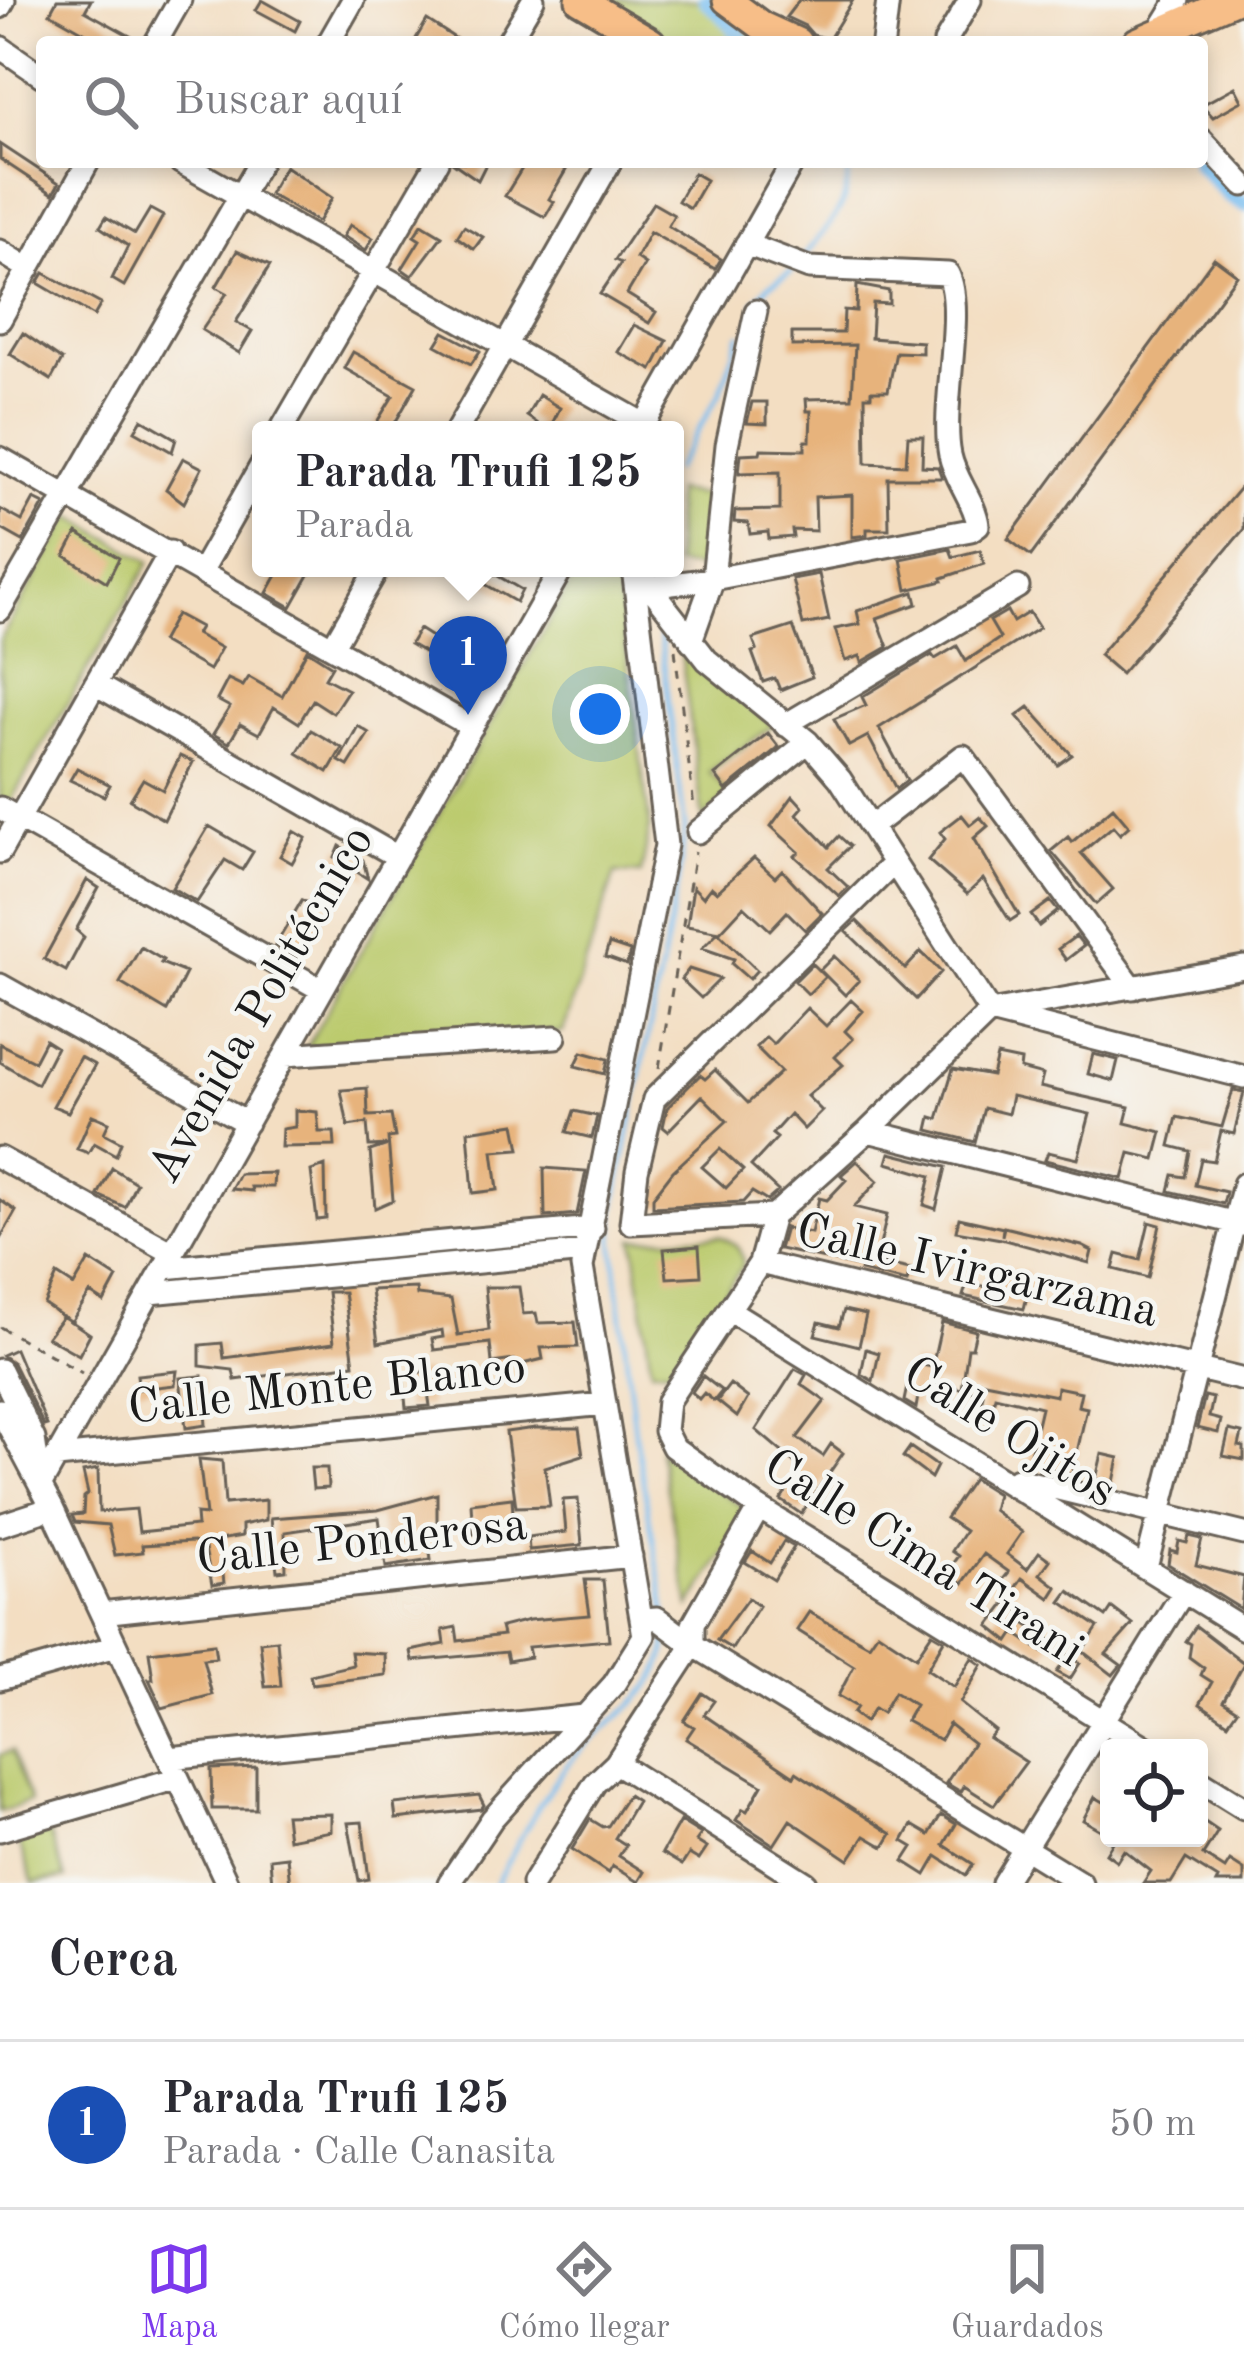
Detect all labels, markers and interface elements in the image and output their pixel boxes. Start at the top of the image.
search box [36,36,1208,168]
icon: search [78,69,144,135]
text: Buscar aquí [174,79,403,124]
popup [252,421,684,577]
text: Parada Trufi 125 [294,452,642,497]
text: Parada [294,507,413,546]
pin: 1 [429,616,507,715]
your location [570,684,630,744]
street label: Avenida Politécnico [140,818,384,1192]
street label: Calle Ivirgarzama [791,1207,1163,1337]
street label: Calle Monte Blanco [126,1344,528,1434]
street label: Calle Ojitos [894,1349,1124,1517]
street label: Calle Cima Tirani [755,1441,1091,1677]
street label: Calle Ponderosa [194,1502,530,1584]
map controls [1100,1739,1208,1847]
button: locate [1100,1739,1208,1847]
text: Cerca [48,1936,178,1987]
text: Parada Trufi 125 [162,2078,509,2123]
text: 1 [76,2105,98,2144]
text: 50 m [1109,2105,1196,2144]
text: Parada · Calle Canasita [162,2133,555,2172]
tab: Mapa [141,2236,218,2349]
tab: Cómo llegar [499,2236,670,2349]
tab: Guardados [951,2236,1103,2349]

